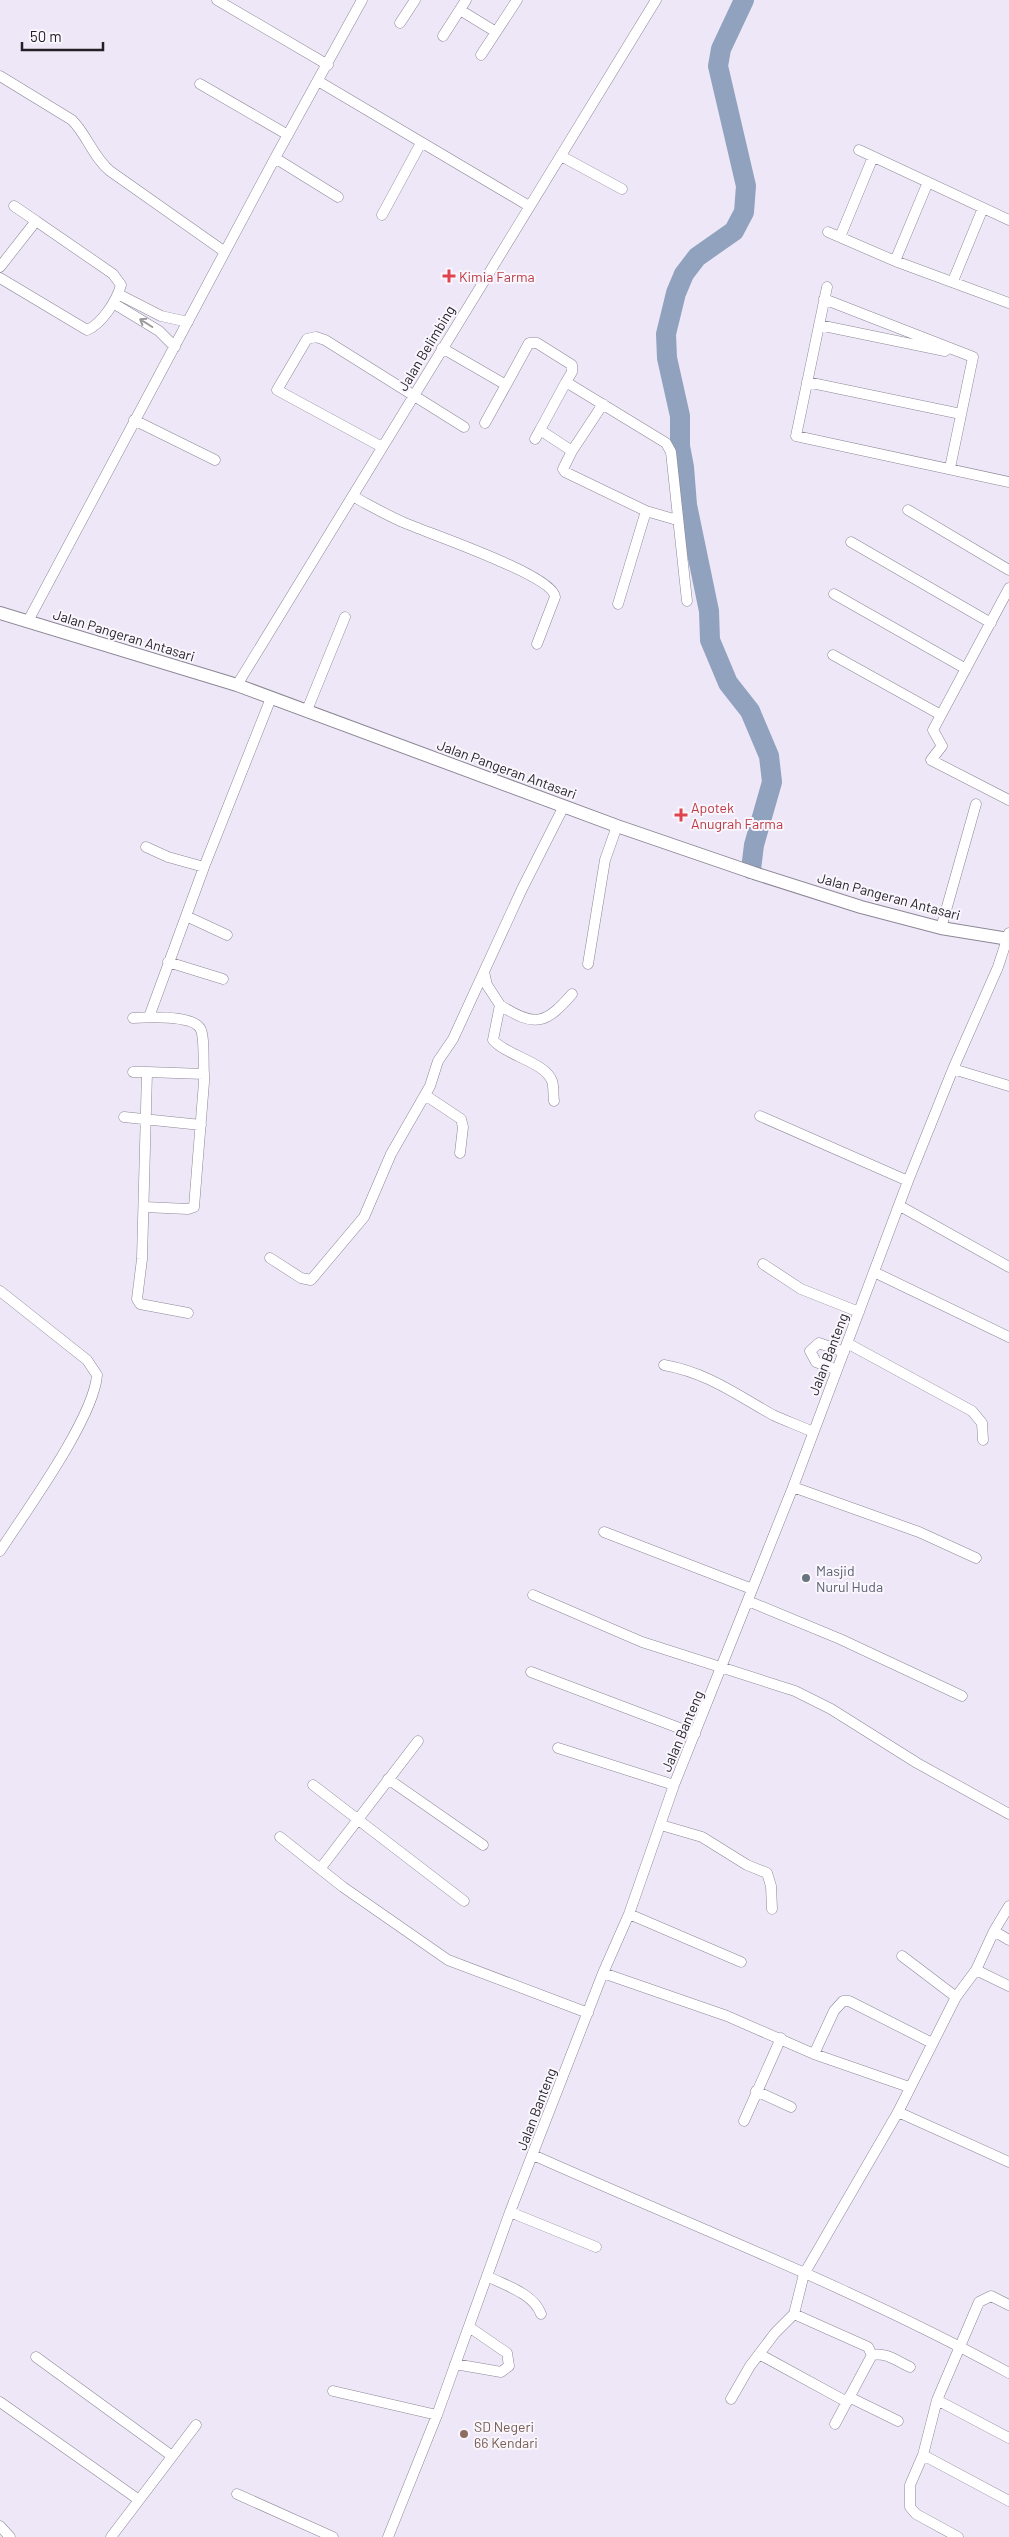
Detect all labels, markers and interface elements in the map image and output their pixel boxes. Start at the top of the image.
scale bar [22,20,104,52]
text: 50 m [30,27,62,45]
place label: Kimia Farma [459,268,535,285]
marker: Kimia Farma [443,270,455,282]
street label: Jalan Belimbing [394,302,458,394]
one-way arrow [139,317,153,327]
street label: Jalan Pangeran Antasari [51,605,197,665]
street label: Jalan Pangeran Antasari [435,736,579,802]
place label: Apotek Anugrah Farma [691,799,783,832]
marker: Apotek Anugrah Farma [675,809,687,821]
street label: Jalan Pangeran Antasari [816,869,962,923]
street label: Jalan Banteng [805,1310,851,1398]
place label: Masjid Nurul Huda [816,1562,883,1595]
marker: Masjid Nurul Huda [800,1572,812,1584]
street label: Jalan Banteng [657,1688,707,1774]
street label: Jalan Banteng [513,2065,559,2153]
place label: SD Negeri 66 Kendari [474,2418,538,2451]
marker: SD Negeri 66 Kendari [458,2428,470,2440]

